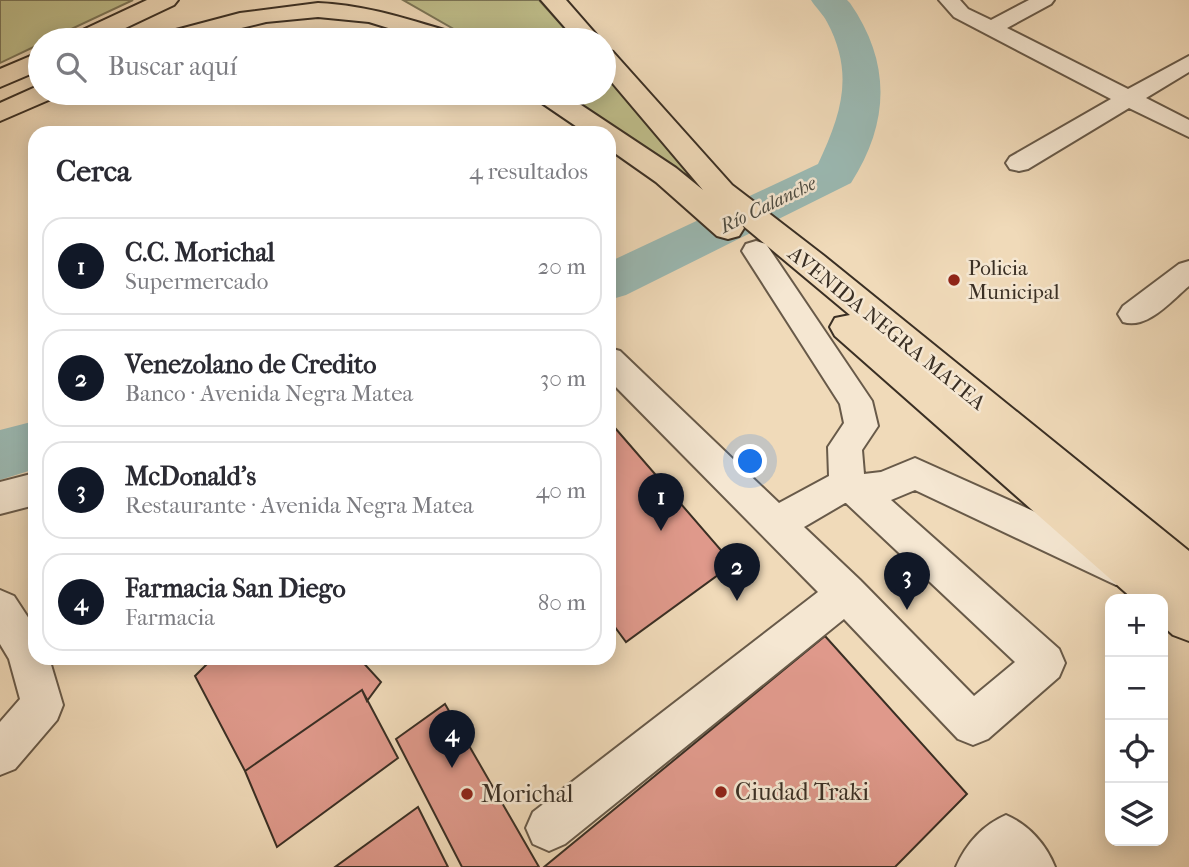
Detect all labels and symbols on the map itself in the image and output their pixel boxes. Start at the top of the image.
water label: Río Calanche [715,172,821,239]
street label: AVENIDA NEGRA MATEA [783,240,991,415]
place label: Policia Municipal [968,256,1060,304]
marker: Policia Municipal [946,272,962,288]
your location [733,444,767,478]
pin: 1 [638,473,684,531]
pin: 2 [714,543,760,601]
pin: 3 [884,552,930,610]
pin: 4 [429,710,475,768]
place label: Ciudad Traki [735,778,869,806]
place label: Morichal [481,780,574,808]
marker: Ciudad Traki [713,784,729,800]
marker: Morichal [459,786,475,802]

